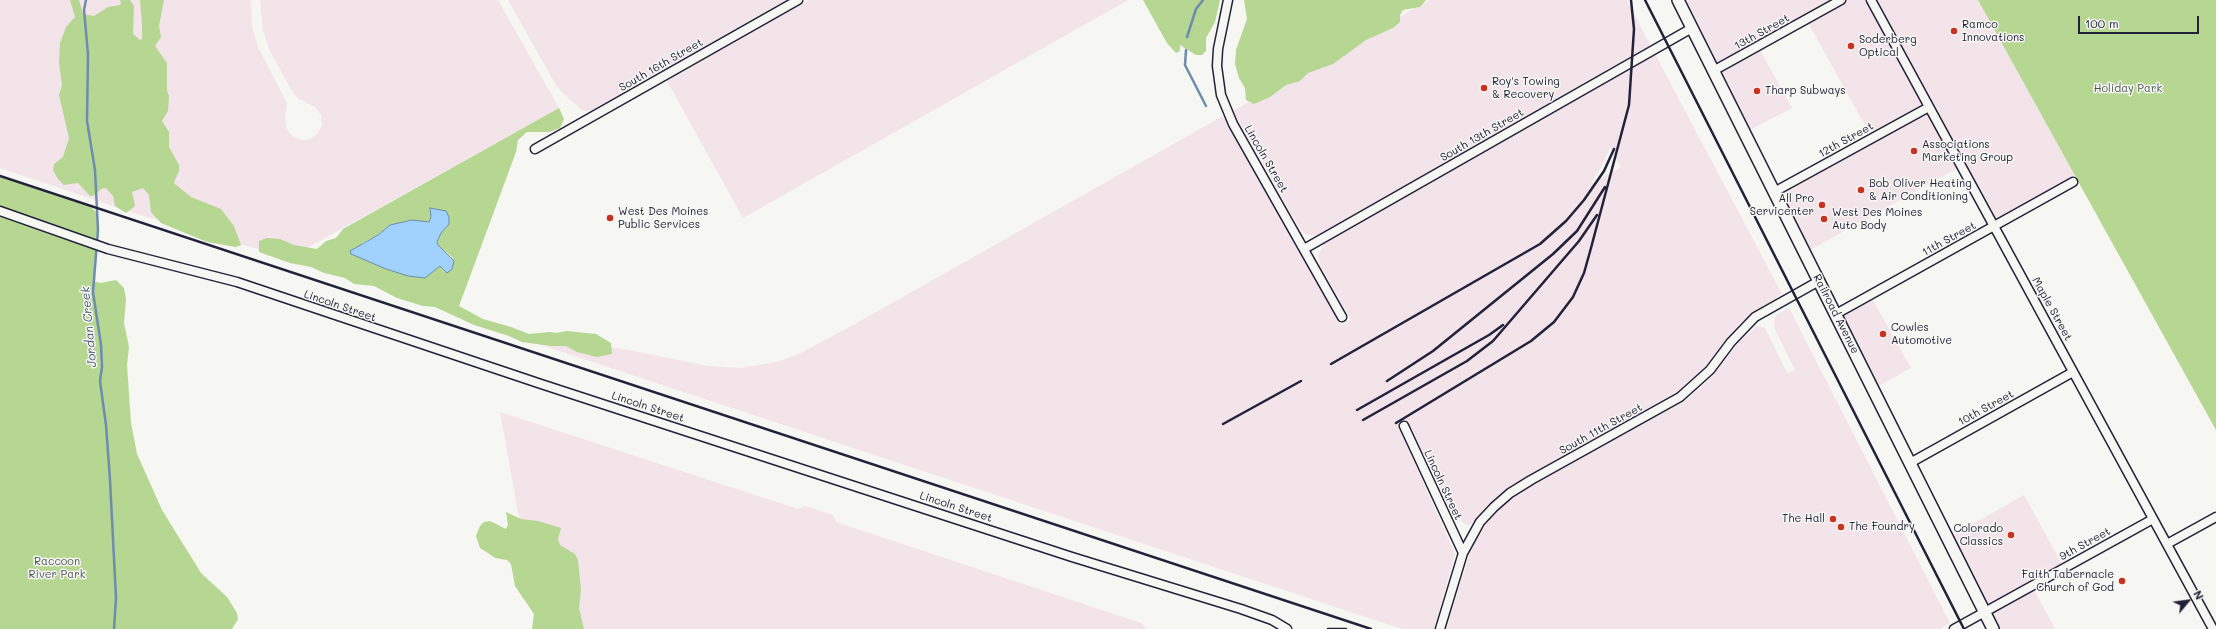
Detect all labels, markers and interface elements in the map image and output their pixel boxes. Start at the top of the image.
scale bar [2080,8,2201,34]
street label: 13th Street [1732,11,1792,53]
text: 100 m [2085,15,2119,31]
place label: Ramco Innovations [1962,18,2024,44]
marker: Ramco Innovations [1949,26,1959,36]
place label: Soderberg Optical [1859,33,1917,59]
street label: South 16th Street [617,36,705,94]
marker: Soderberg Optical [1846,41,1856,51]
place label: Roy's Towing & Recovery [1492,75,1560,101]
park label: Holiday Park [2094,82,2162,96]
marker: Roy's Towing & Recovery [1479,83,1489,93]
place label: Tharp Subways [1765,84,1846,98]
marker: Tharp Subways [1752,86,1762,96]
street label: South 13th Street [1438,106,1526,164]
street label: 12th Street [1816,120,1876,160]
street label: Lincoln Street [1241,123,1291,195]
place label: Associations Marketing Group [1922,138,2013,164]
marker: Associations Marketing Group [1909,146,1919,156]
place label: Bob Oliver Heating & Air Conditioning [1869,177,1972,203]
marker: Bob Oliver Heating & Air Conditioning [1856,185,1866,195]
place label: All Pro Servicenter [1750,192,1814,218]
marker: All Pro Servicenter [1817,200,1827,210]
place label: West Des Moines Public Services [618,205,708,231]
place label: West Des Moines Auto Body [1832,206,1922,232]
marker: West Des Moines Public Services [605,213,615,223]
marker: West Des Moines Auto Body [1819,214,1829,224]
street label: 11th Street [1920,219,1978,259]
street label: Railroad Avenue [1810,272,1862,356]
street label: Maple Street [2029,275,2075,343]
water label: Jordan Creek [78,286,100,368]
street label: Lincoln Street [302,287,378,325]
place label: Cowles Automotive [1891,321,1952,347]
marker: Cowles Automotive [1878,329,1888,339]
street label: 10th Street [1956,387,2016,429]
street label: Lincoln Street [610,389,686,425]
street label: South 11th Street [1557,401,1645,457]
street label: Lincoln Street [1421,448,1465,522]
street label: Lincoln Street [918,489,994,525]
place label: The Hall [1782,512,1825,526]
marker: The Hall [1828,514,1838,524]
place label: The Foundry [1849,520,1915,534]
marker: The Foundry [1836,522,1846,532]
place label: Colorado Classics [1953,522,2003,548]
street label: 9th Street [2057,525,2113,563]
marker: Colorado Classics [2006,530,2016,540]
park label: Raccoon River Park [28,555,86,581]
place label: Faith Tabernacle Church of God [2022,568,2114,594]
marker: Faith Tabernacle Church of God [2117,576,2127,586]
north arrow [2168,581,2208,621]
text: N [2190,588,2208,602]

